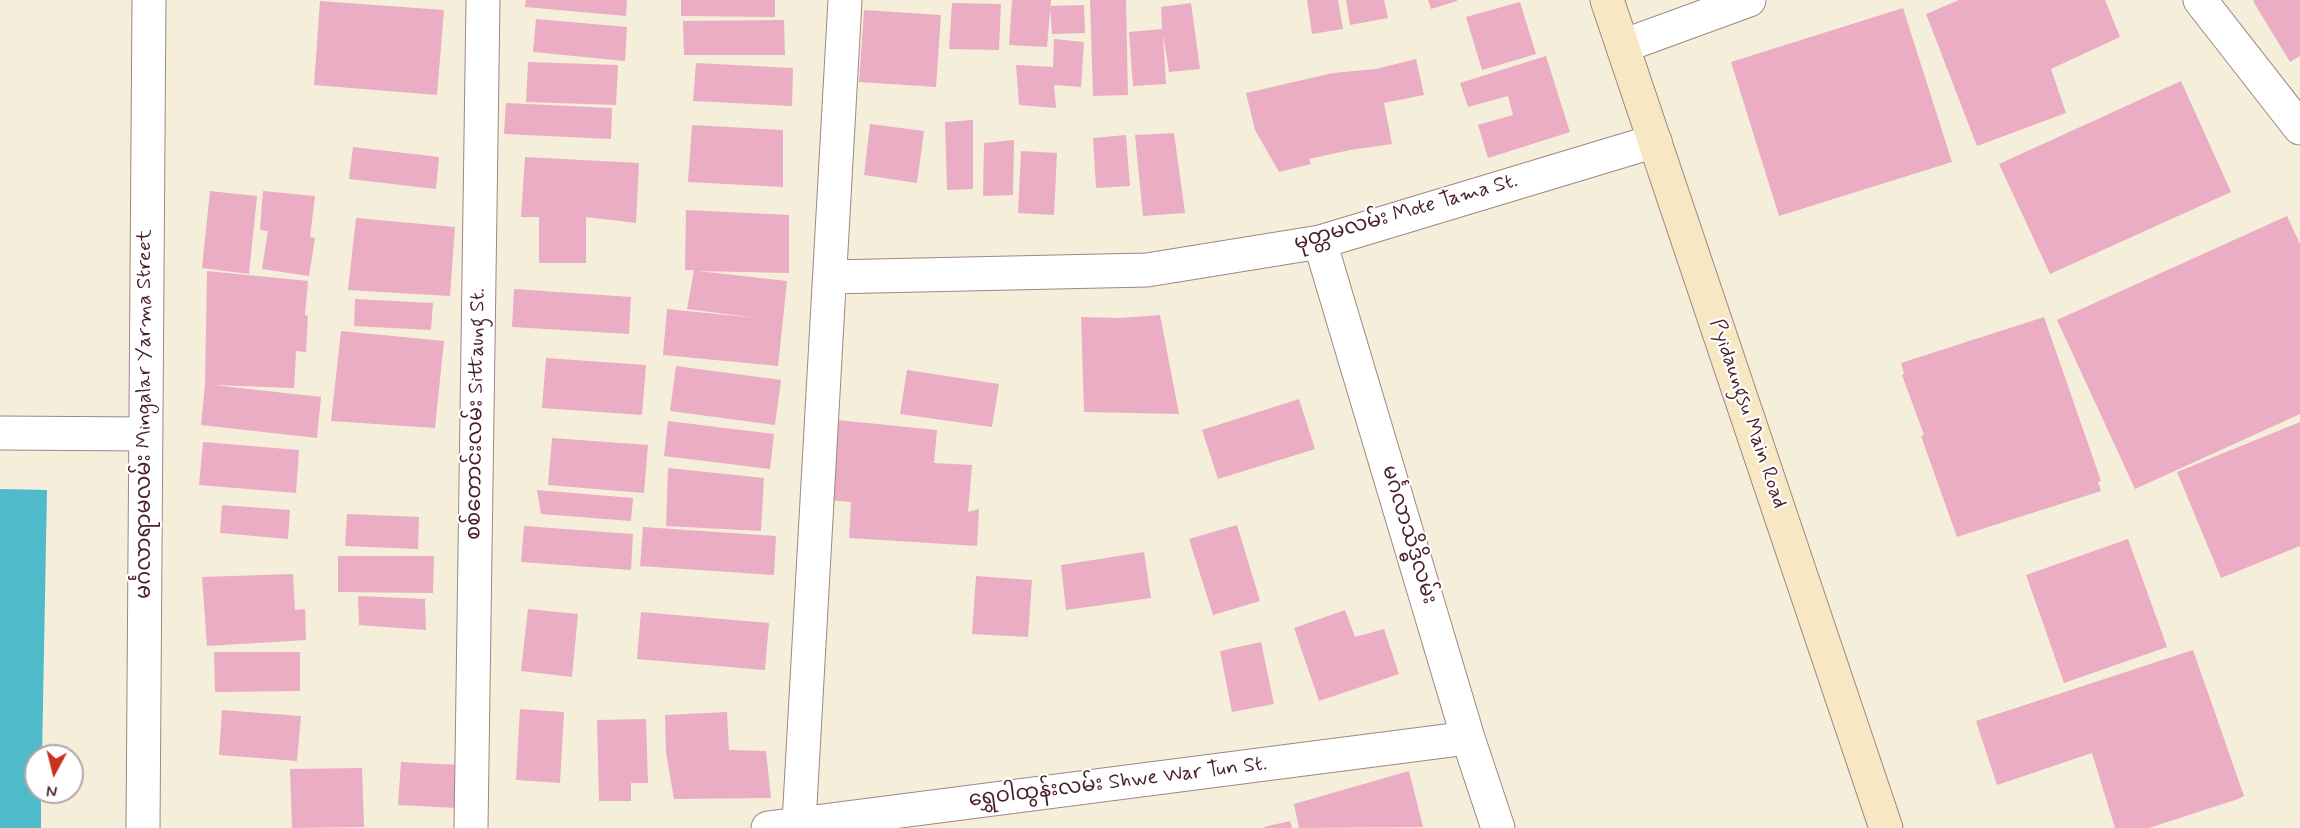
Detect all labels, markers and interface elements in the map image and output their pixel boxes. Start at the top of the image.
street label: မုတ္တမလမ်း Mote Tama St. [1291,169,1521,257]
street label: မင်္ဂလာရာမလမ်း Mingalar Yarma Street [133,229,159,599]
street label: စစ်တောင်းလမ်း Sittaung St. [462,288,492,540]
street label: Pyidaungsu Main Road [1703,316,1791,512]
street label: မင်္ဂလာသိဒ္ဓိလမ်း [1375,463,1441,607]
north arrow [24,744,84,804]
street label: ရွှေဝါထွန်းလမ်း Shwe War Tun St. [967,752,1269,814]
text: N [45,779,59,801]

